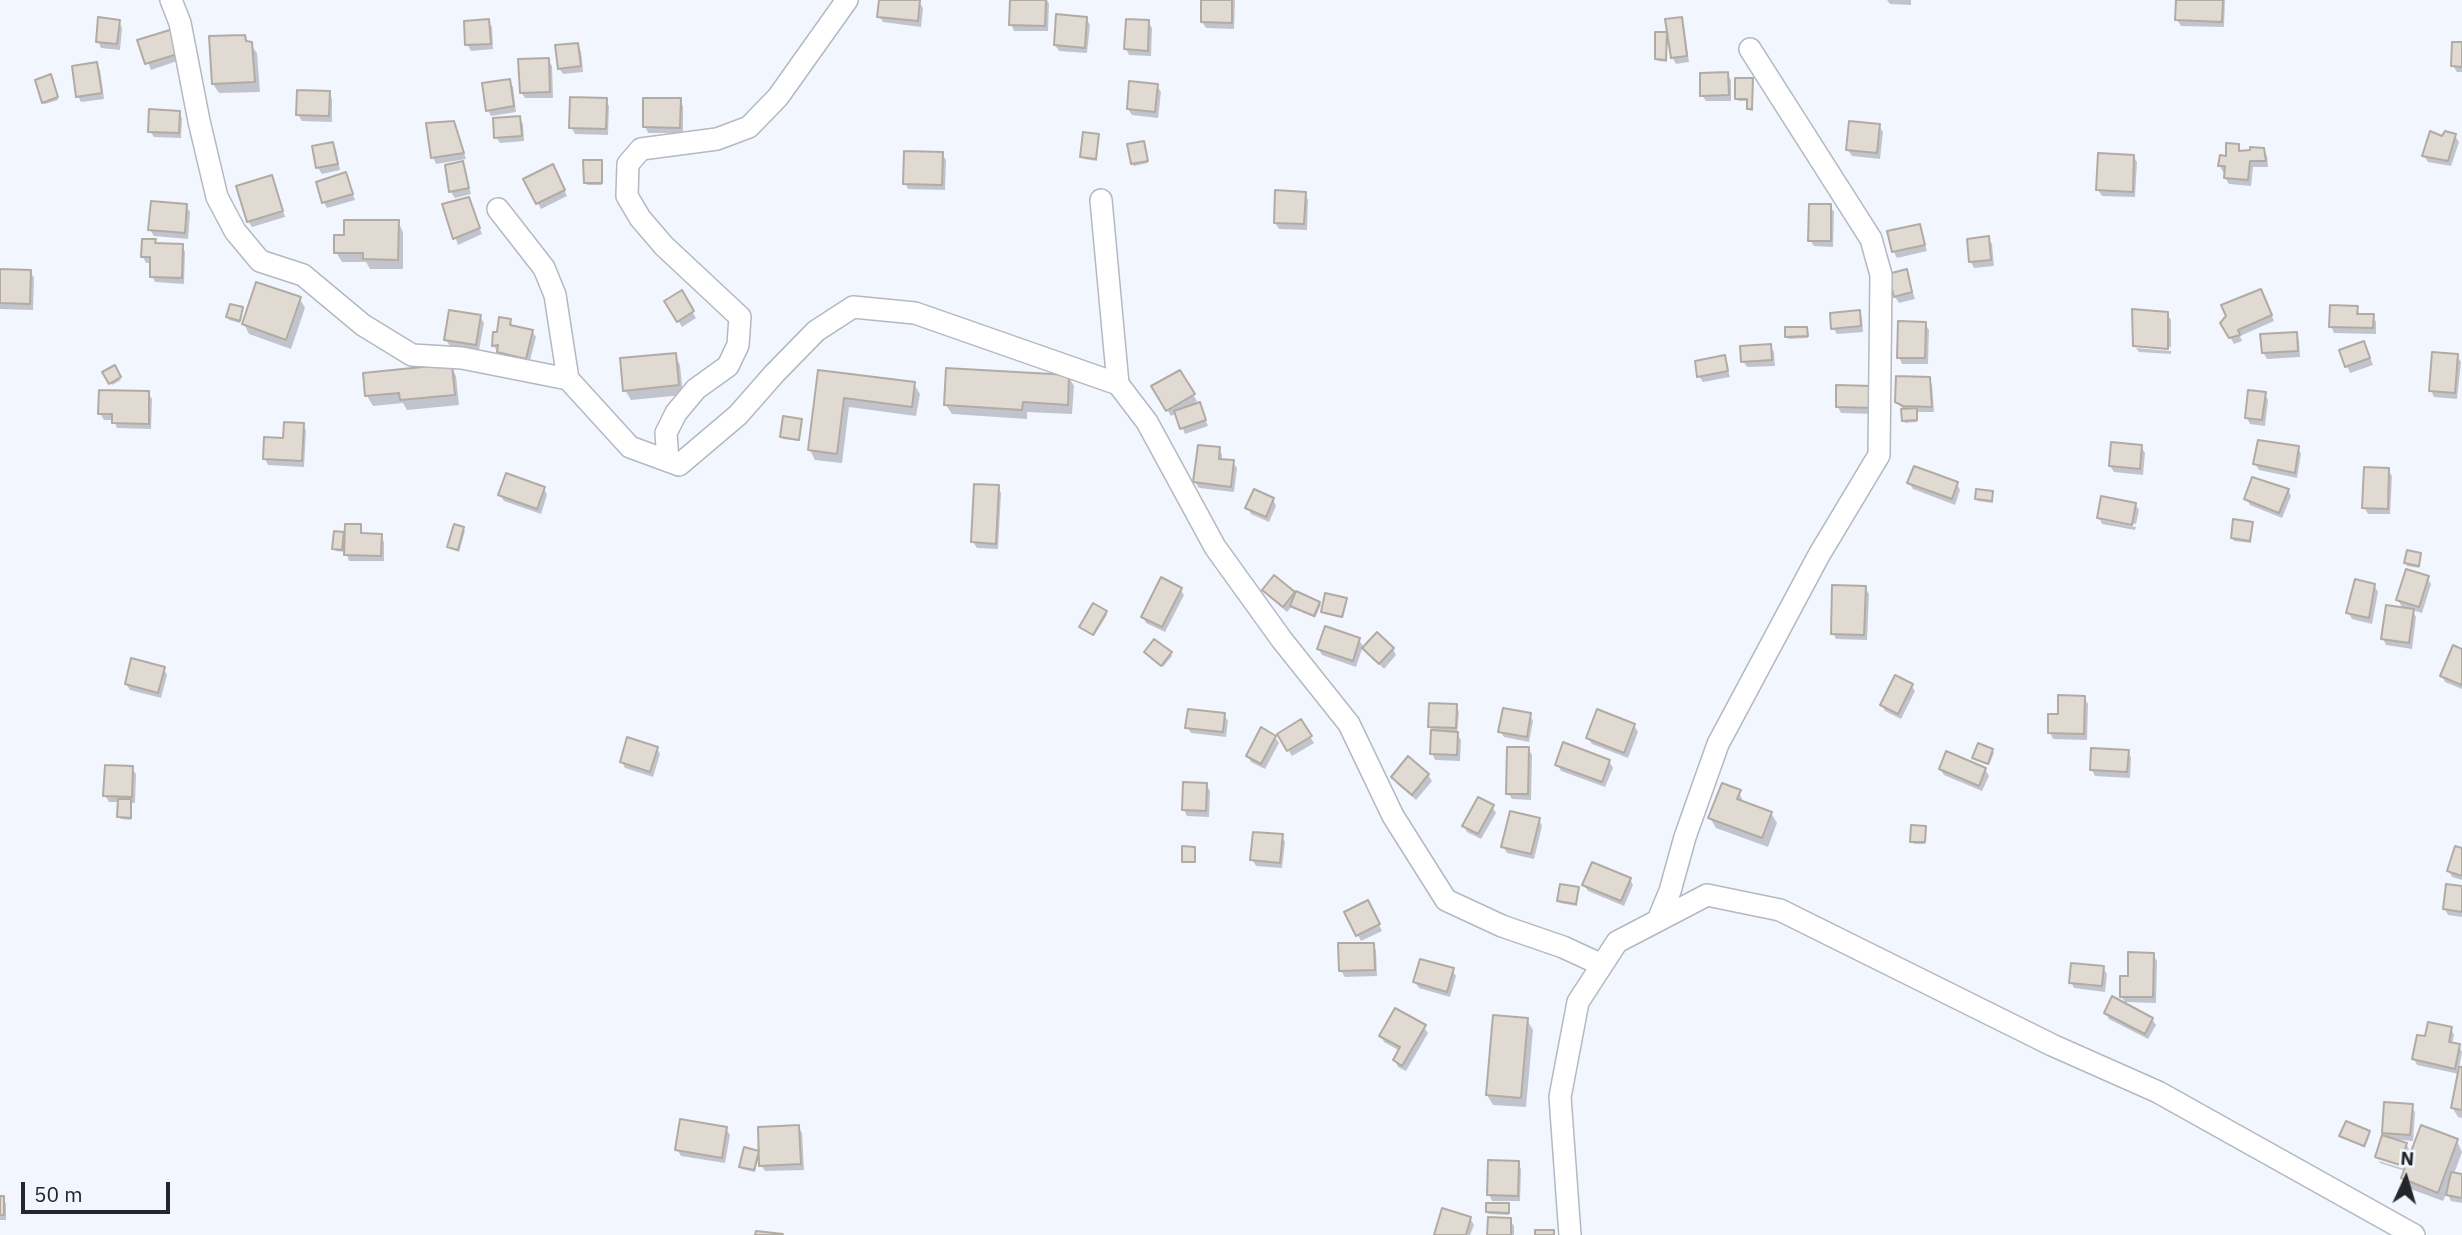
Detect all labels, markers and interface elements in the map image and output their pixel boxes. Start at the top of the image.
north arrow [2371,1144,2441,1214]
text: N [2400,1146,2415,1171]
scale bar [24,1168,173,1212]
text: 50 m [34,1180,83,1208]

